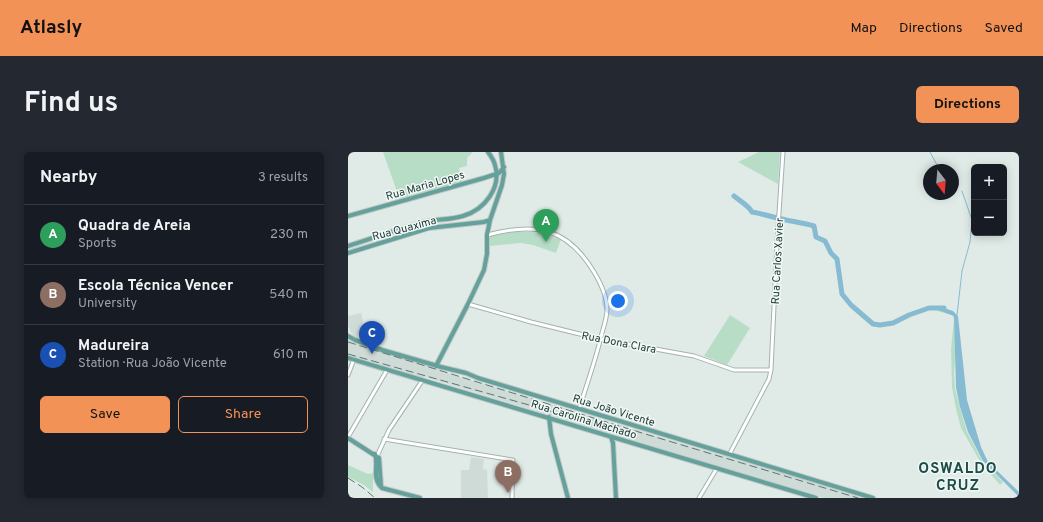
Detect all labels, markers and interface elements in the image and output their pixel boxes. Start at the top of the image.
text: Atlasly [20,16,82,40]
text: Map [851,20,877,37]
text: Directions [899,20,963,37]
text: Saved [985,20,1023,37]
text: Find us [24,86,118,122]
button: Directions [916,86,1019,123]
north arrow [923,164,959,200]
map controls [971,164,1007,236]
button: + [971,164,1007,200]
text: Nearby [40,167,97,189]
street label: Rua Maria Lopes [384,168,466,204]
text: 3 results [258,170,308,186]
button: − [971,200,1007,236]
pin: A [533,209,559,242]
street label: Rua Quaxima [371,214,438,244]
text: Quadra de Areia [78,217,191,236]
street label: Rua Carlos Xavier [769,217,787,305]
text: A [48,227,58,243]
text: 230 m [270,227,308,243]
text: Sports [78,236,117,252]
text: Escola Técnica Vencer [78,277,233,296]
text: B [49,287,57,303]
text: 540 m [269,287,308,303]
your location [608,291,628,311]
text: University [78,296,137,312]
pin: C [359,321,385,354]
street label: Rua Dona Clara [580,329,657,357]
text: Madureira [78,337,149,356]
text: C [49,347,57,363]
text: 610 m [273,347,308,363]
text: Station · Rua João Vicente [78,356,227,372]
street label: Rua João Vicente [571,392,657,430]
button: Save [40,396,170,433]
button: Share [178,396,308,433]
street label: Rua Carolina Machado [529,397,638,443]
pin: B [495,460,521,493]
district label: OSWALDO CRUZ [918,460,998,496]

